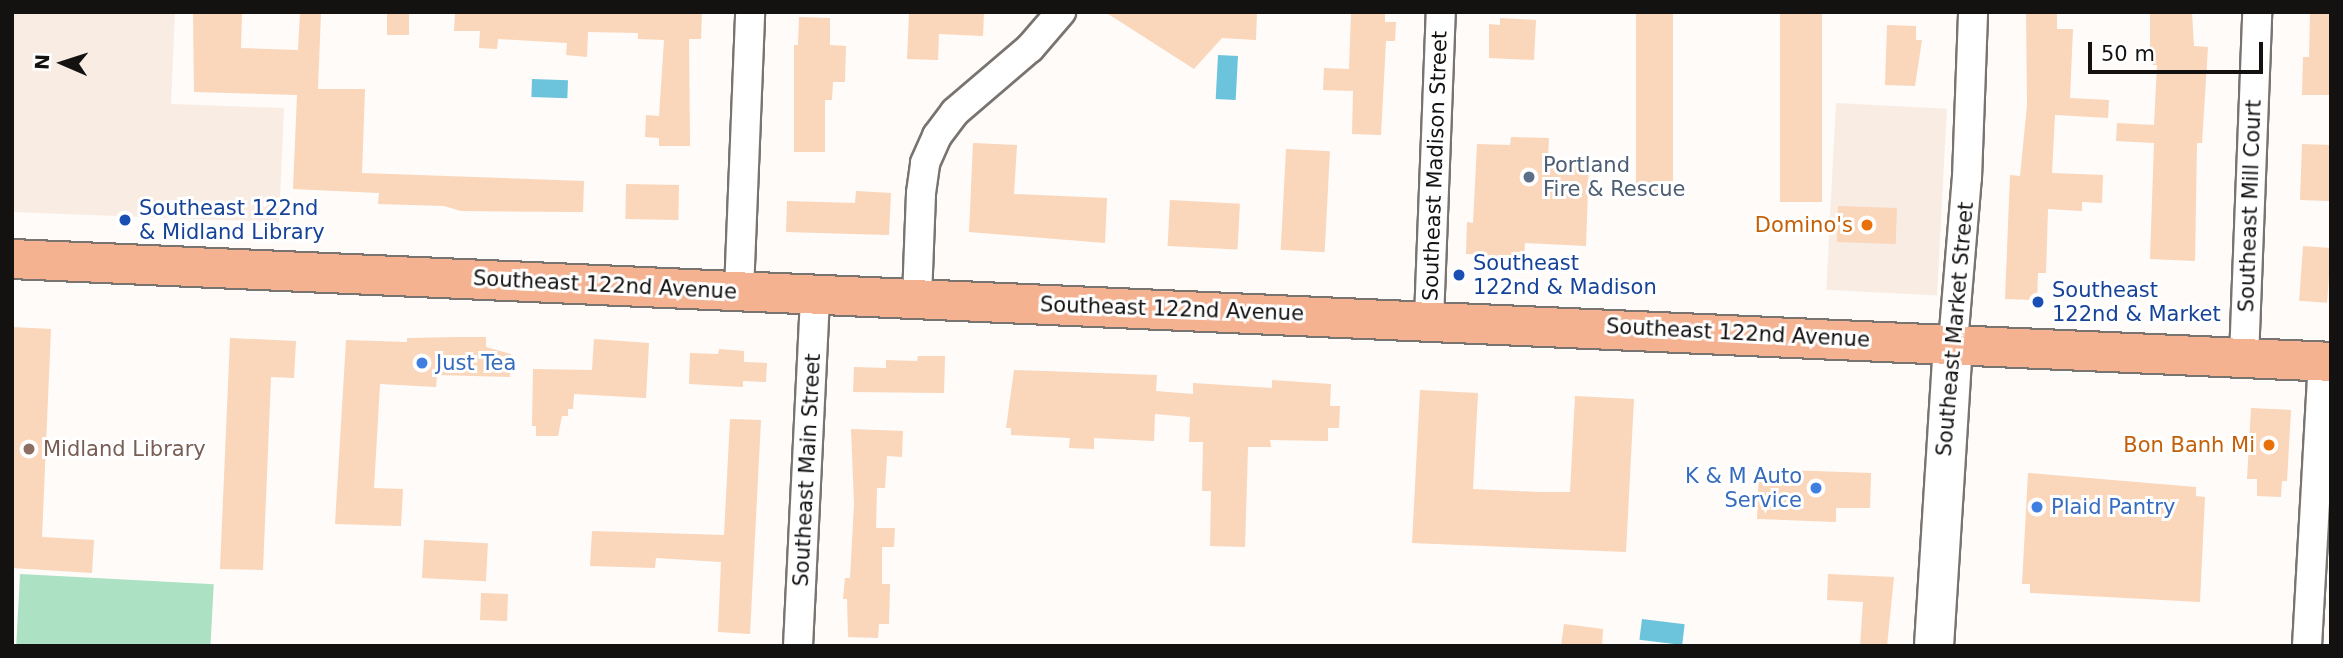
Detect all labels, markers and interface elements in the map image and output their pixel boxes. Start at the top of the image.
north arrow [28,28,98,98]
scale bar [2091,28,2266,72]
street label: Southeast Madison Street [1418,30,1452,302]
text: 50 m [2101,42,2155,66]
text: N [31,53,53,70]
street label: Southeast Mill Court [2234,99,2266,313]
place label: Portland Fire & Rescue [1543,152,1685,202]
marker: Portland Fire & Rescue [1521,169,1537,185]
place label: Southeast 122nd & Midland Library [139,195,325,245]
street label: Southeast Market Street [1931,201,1979,457]
marker: Southeast 122nd & Midland Library [117,212,133,228]
place label: Domino's [1755,212,1853,238]
marker: Domino's [1859,217,1875,233]
place label: Southeast 122nd & Madison [1473,250,1657,300]
street label: Southeast 122nd Avenue [472,266,738,304]
marker: Southeast 122nd & Madison [1451,267,1467,283]
place label: Southeast 122nd & Market [2052,277,2221,327]
street label: Southeast 122nd Avenue [1040,292,1304,326]
marker: Southeast 122nd & Market [2030,294,2046,310]
street label: Southeast 122nd Avenue [1605,314,1871,352]
place label: Just Tea [436,350,516,376]
street label: Southeast Main Street [788,353,826,587]
marker: Just Tea [414,355,430,371]
place label: Bon Banh Mi [2123,432,2255,458]
place label: Midland Library [43,436,206,462]
marker: Bon Banh Mi [2261,437,2277,453]
marker: Midland Library [21,441,37,457]
place label: K & M Auto Service [1685,463,1802,513]
marker: K & M Auto Service [1808,480,1824,496]
place label: Plaid Pantry [2051,494,2175,520]
marker: Plaid Pantry [2029,499,2045,515]

